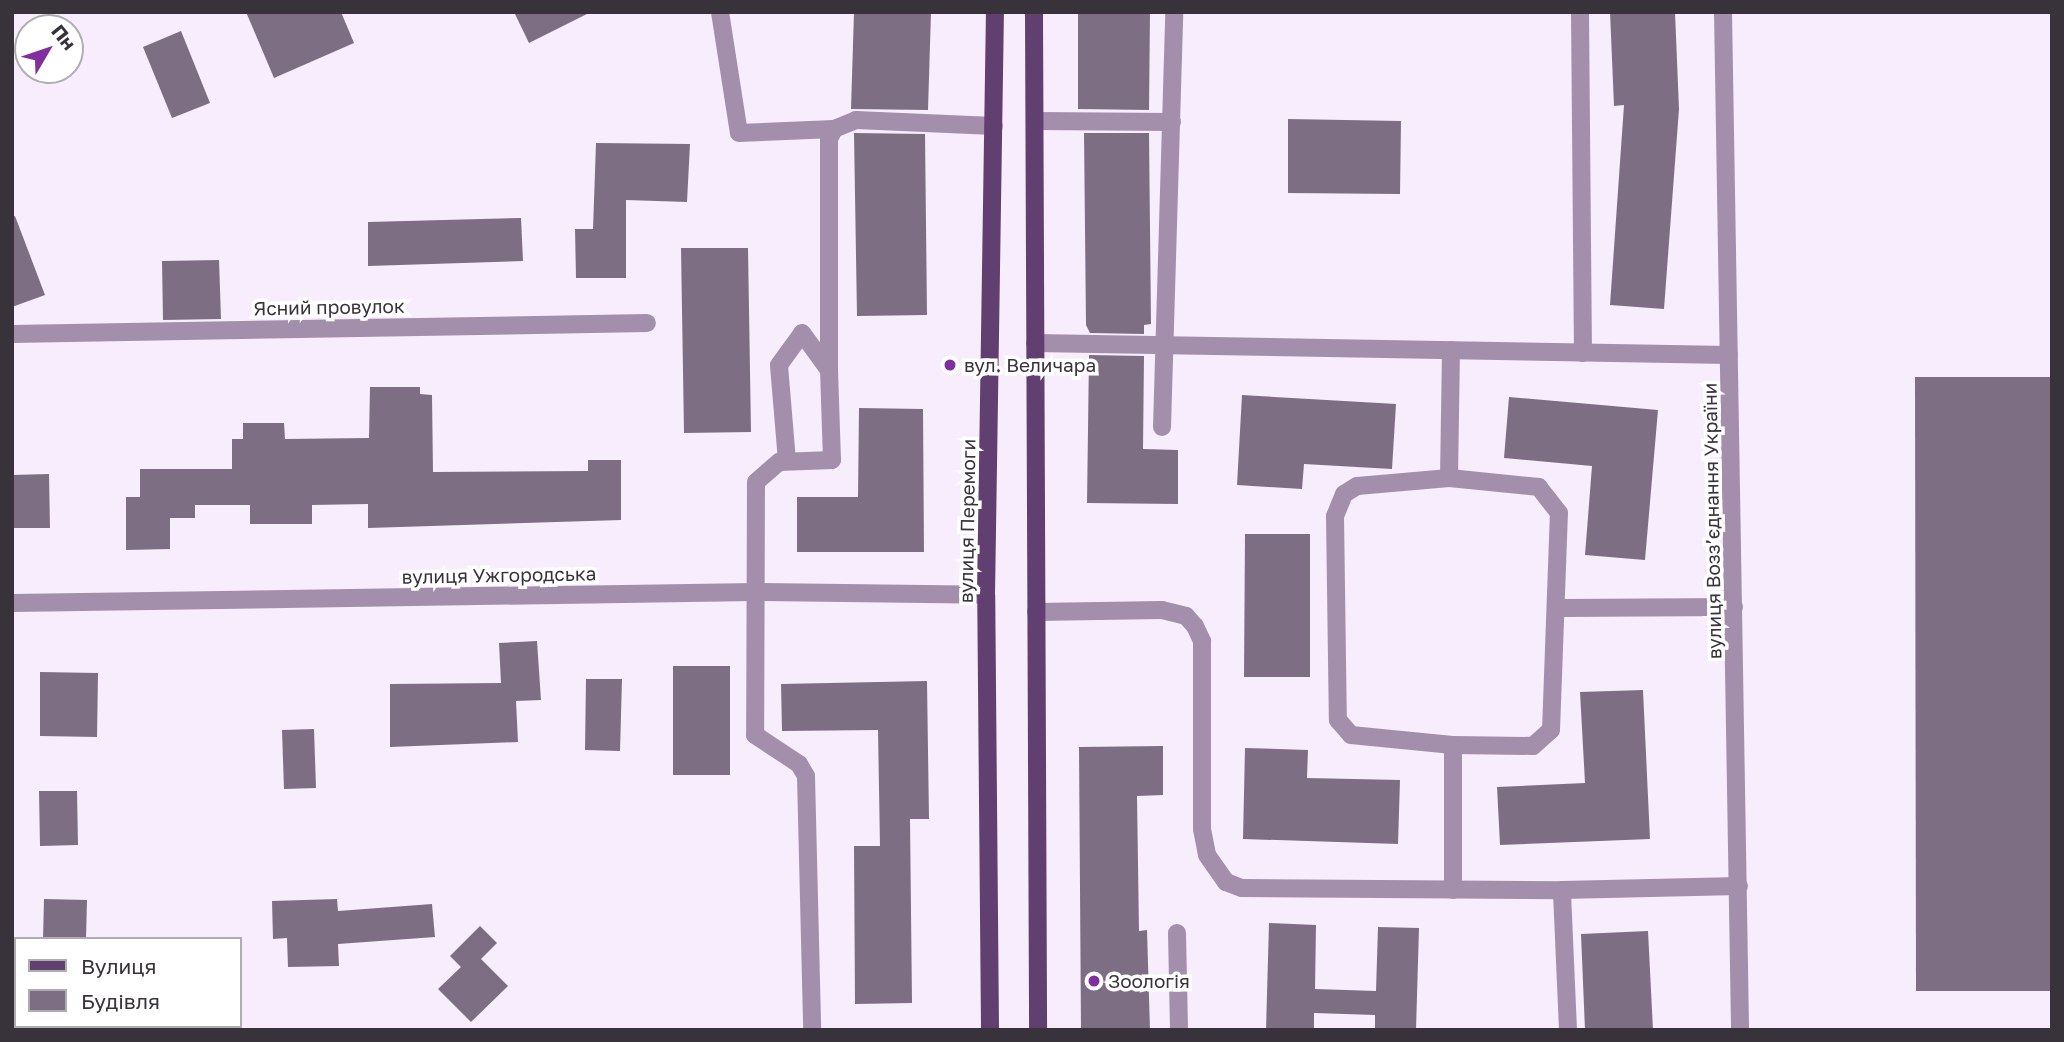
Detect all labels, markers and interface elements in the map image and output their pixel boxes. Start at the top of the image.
north arrow [14,14,84,84]
text: Пн [47,19,81,54]
street label: Ясний провулок [253,294,405,320]
place label: вул. Величара [964,354,1096,376]
marker: вул. Величара [942,357,958,373]
street label: вулиця Воззʼєднання України [1698,383,1726,659]
street label: вулиця Перемоги [954,439,980,603]
street label: вулиця Ужгородська [402,562,596,588]
legend [14,937,242,1028]
text: Вулиця [81,953,157,979]
place label: Зоологія [1108,970,1190,992]
marker: Зоологія [1086,973,1102,989]
text: Будівля [81,988,160,1014]

